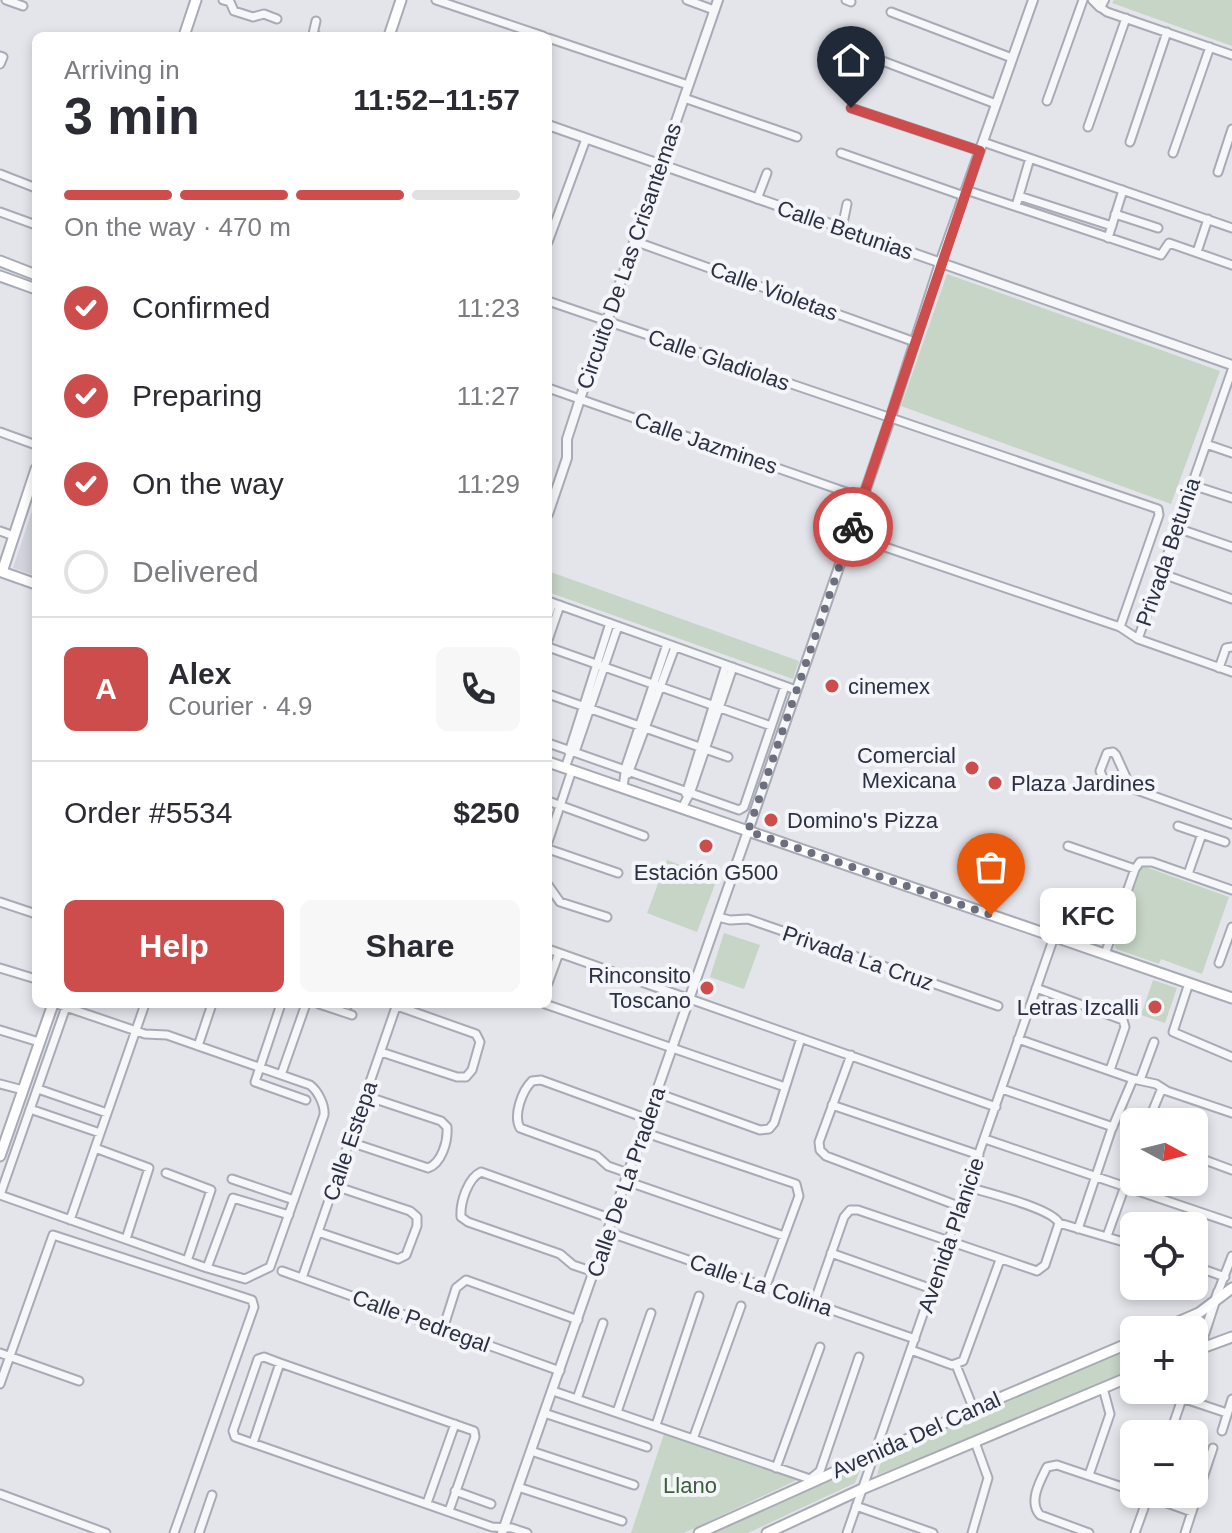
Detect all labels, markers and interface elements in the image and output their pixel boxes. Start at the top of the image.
pin [817,26,885,108]
icon: home [829,38,873,82]
text: Arriving in [64,55,180,85]
text: 11:52–11:57 [353,83,520,116]
text: 3 min [64,87,200,145]
street label: Circuito De Las Crisantemas [572,120,686,392]
street label: Calle Betunias [774,195,916,265]
text: On the way · 470 m [64,212,291,242]
street label: Calle Violetas [707,256,841,326]
icon: check [64,286,108,330]
text: Confirmed [132,291,270,324]
text: 11:23 [457,293,520,323]
street label: Calle Gladiolas [645,324,793,396]
icon: check [64,374,108,418]
text: Preparing [132,379,262,412]
text: 11:27 [457,381,520,411]
street label: Calle Jazmines [631,407,781,479]
icon: check [64,462,108,506]
text: On the way [132,467,284,500]
text: 11:29 [457,469,520,499]
street label: Privada Betunia [1131,474,1205,630]
courier [813,487,893,567]
icon: bike [831,505,875,549]
text: Delivered [132,555,259,588]
button: phone [436,647,520,731]
text: Alex [168,657,231,690]
text: A [95,672,117,705]
place label: cinemex [848,674,930,699]
marker: cinemex [823,677,841,695]
text: Courier · 4.9 [168,691,313,721]
place label: Comercial Mexicana [857,743,957,793]
marker: Comercial Mexicana [963,759,981,777]
place label: Plaza Jardines [1011,771,1155,796]
marker: Plaza Jardines [986,774,1004,792]
text: Order #5534 [64,796,232,829]
text: $250 [453,796,520,829]
place label: Domino's Pizza [787,808,939,833]
marker: Domino's Pizza [762,811,780,829]
pin [957,833,1025,915]
marker: Estación G500 [697,837,715,855]
icon: bag [969,845,1013,889]
place label: Estación G500 [634,860,778,885]
callout: KFC [1039,887,1135,943]
button: Help [64,900,284,992]
button: Share [300,900,520,992]
text: KFC [1061,901,1115,931]
street label: Privada La Cruz [779,921,937,995]
place label: Rinconsito Toscano [588,963,691,1013]
marker: Rinconsito Toscano [698,979,716,997]
place label: Letras Izcalli [1017,995,1139,1020]
marker: Letras Izcalli [1146,998,1164,1016]
street label: Calle Estepa [318,1077,382,1204]
street label: Calle De La Pradera [582,1083,671,1280]
north arrow [1120,1108,1208,1196]
map controls [1120,1108,1208,1508]
street label: Avenida Planicie [913,1154,989,1316]
button: locate [1120,1212,1208,1300]
street label: Calle La Colina [686,1249,836,1321]
street label: Calle Pedregal [349,1285,493,1357]
button: + [1120,1316,1208,1404]
street label: Avenida Del Canal [828,1387,1004,1483]
button: − [1120,1420,1208,1508]
park label: Llano [663,1473,717,1498]

